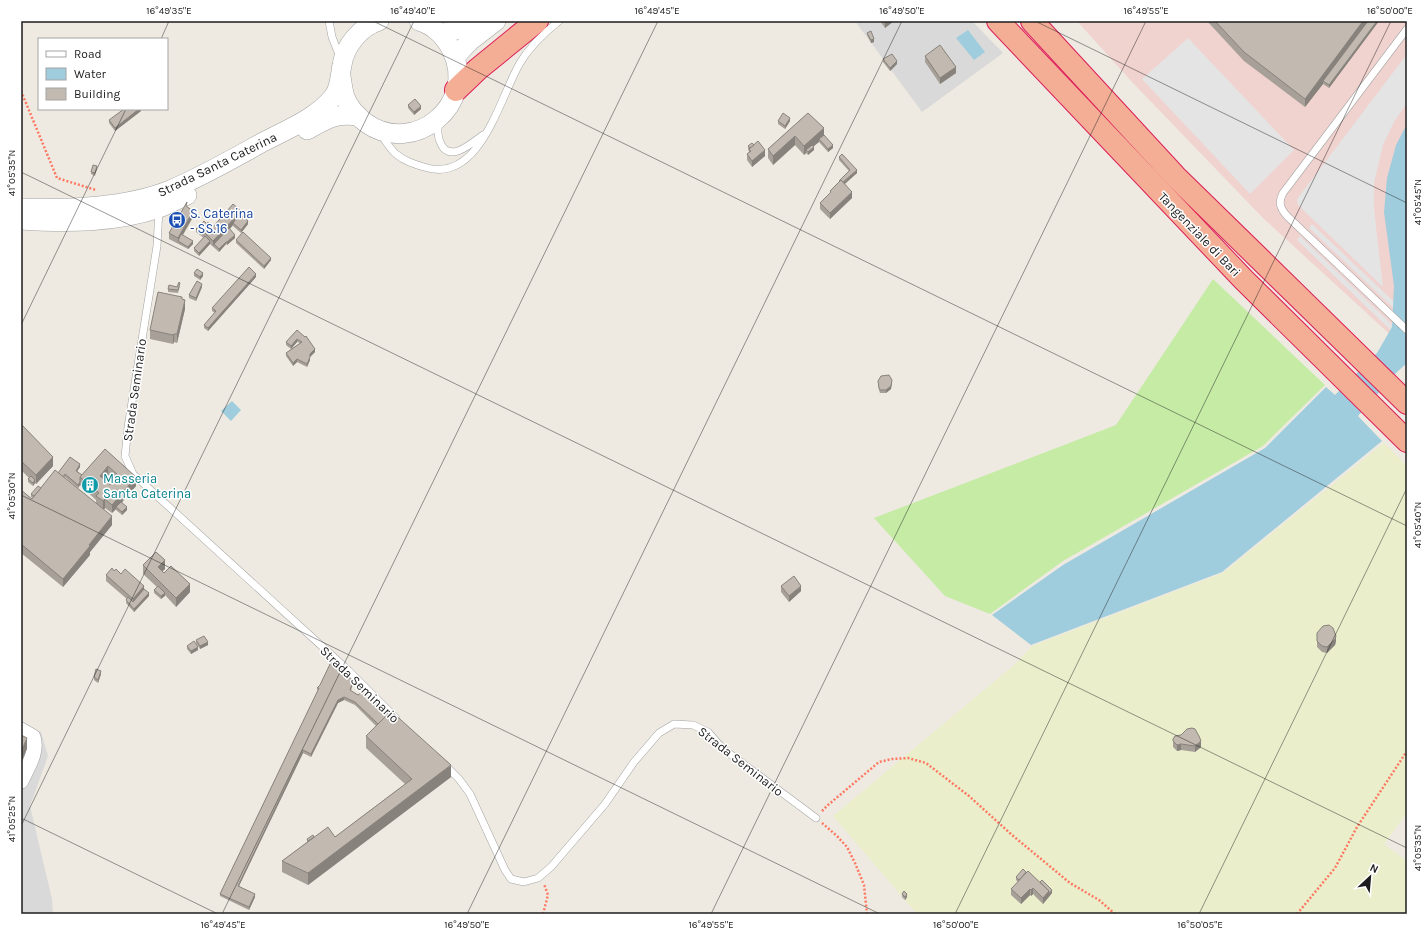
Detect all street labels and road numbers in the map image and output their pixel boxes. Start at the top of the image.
street label: Strada Santa Caterina [155,129,279,200]
street label: Tangenziale di Bari [1156,189,1244,280]
street label: Strada Seminario [120,338,149,443]
street label: Strada Seminario [317,643,402,726]
street label: Strada Seminario [695,724,786,799]

